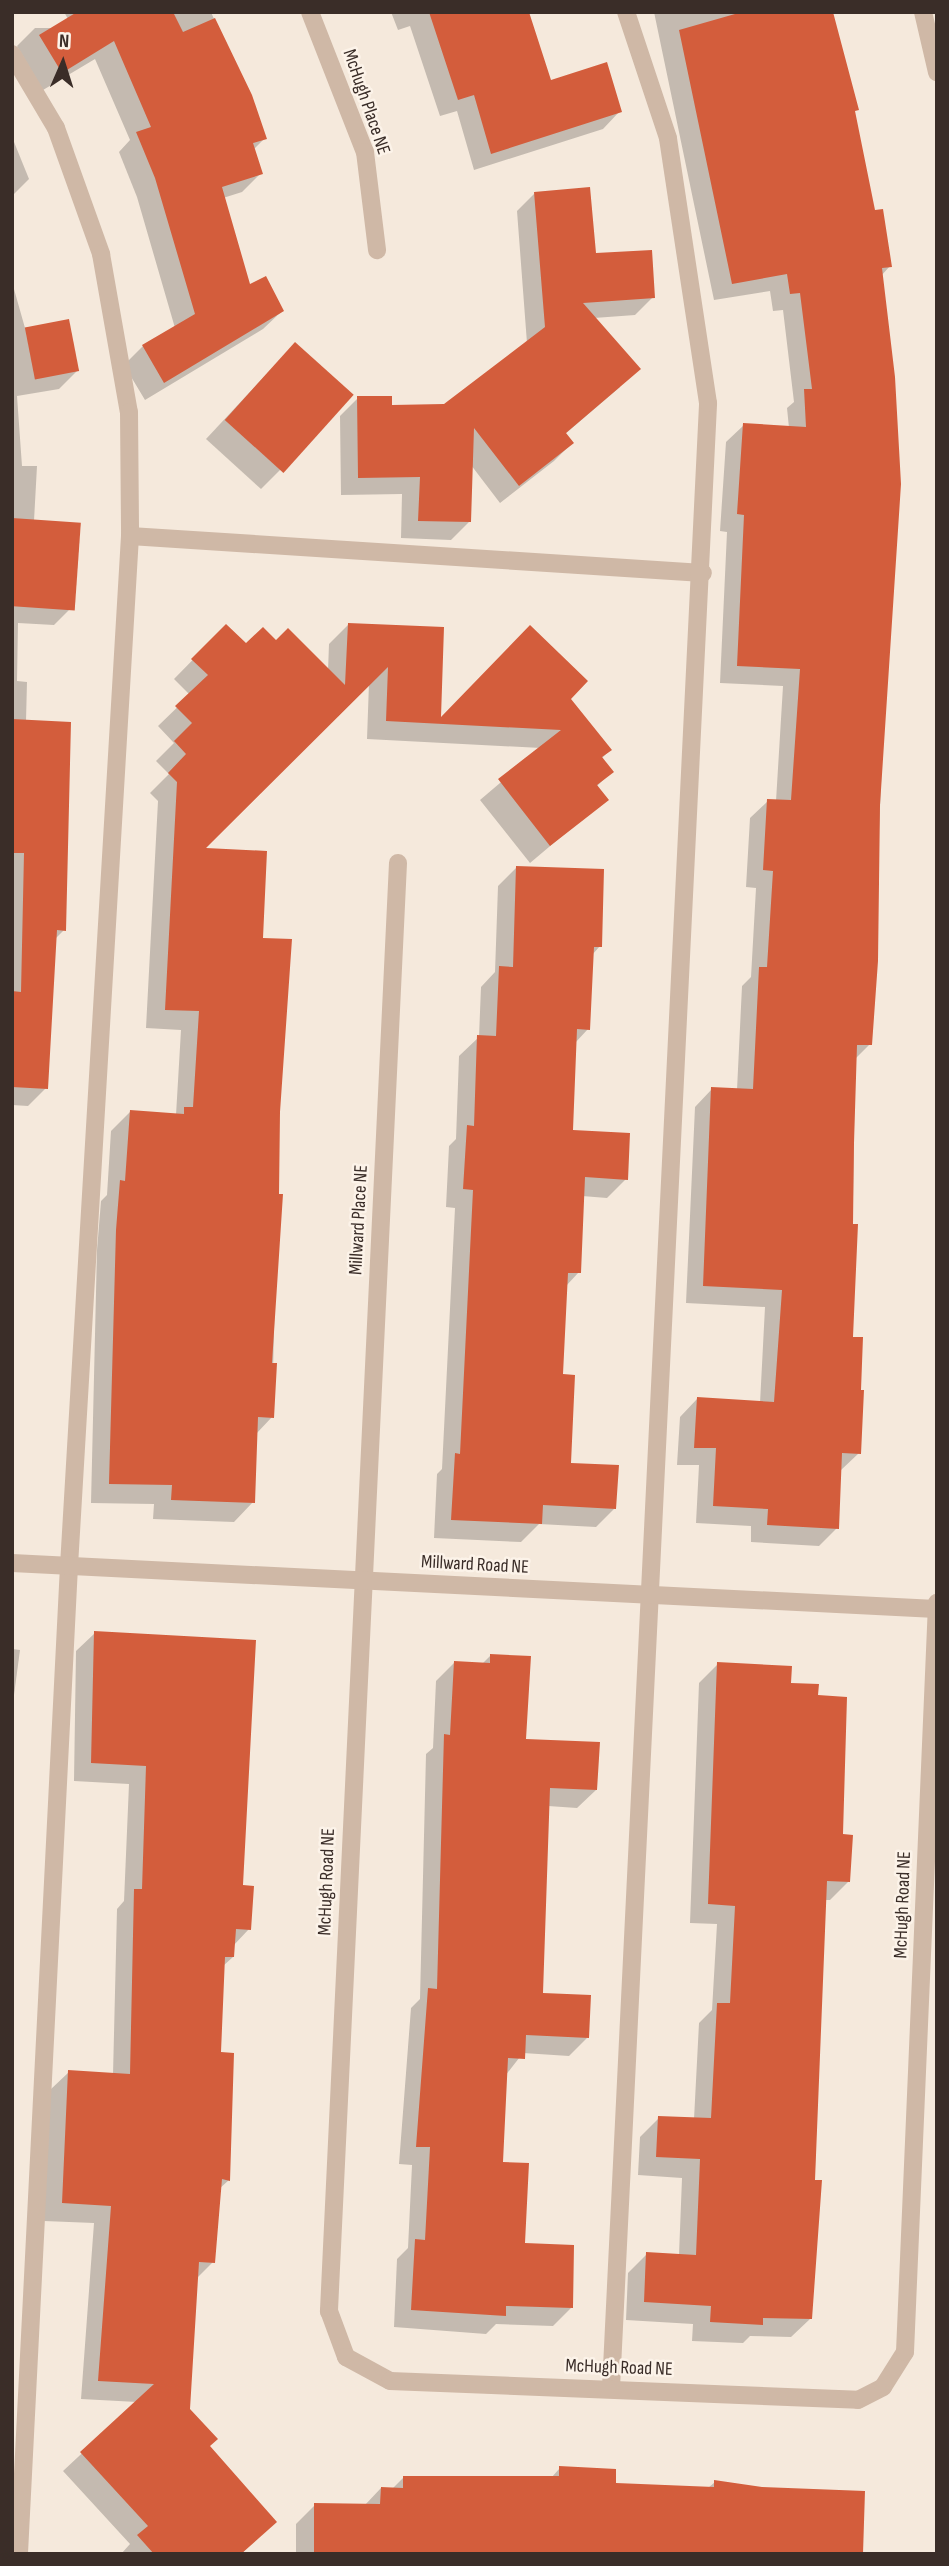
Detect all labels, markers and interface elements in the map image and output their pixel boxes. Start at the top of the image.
north arrow [28,28,98,98]
text: N [58,30,70,53]
street label: McHugh Place NE [337,46,395,158]
street label: Millward Place NE [345,1164,373,1276]
street label: Millward Road NE [421,1551,529,1579]
street label: McHugh Road NE [314,1828,340,1936]
street label: McHugh Road NE [890,1851,916,1959]
street label: McHugh Road NE [565,2355,673,2381]

